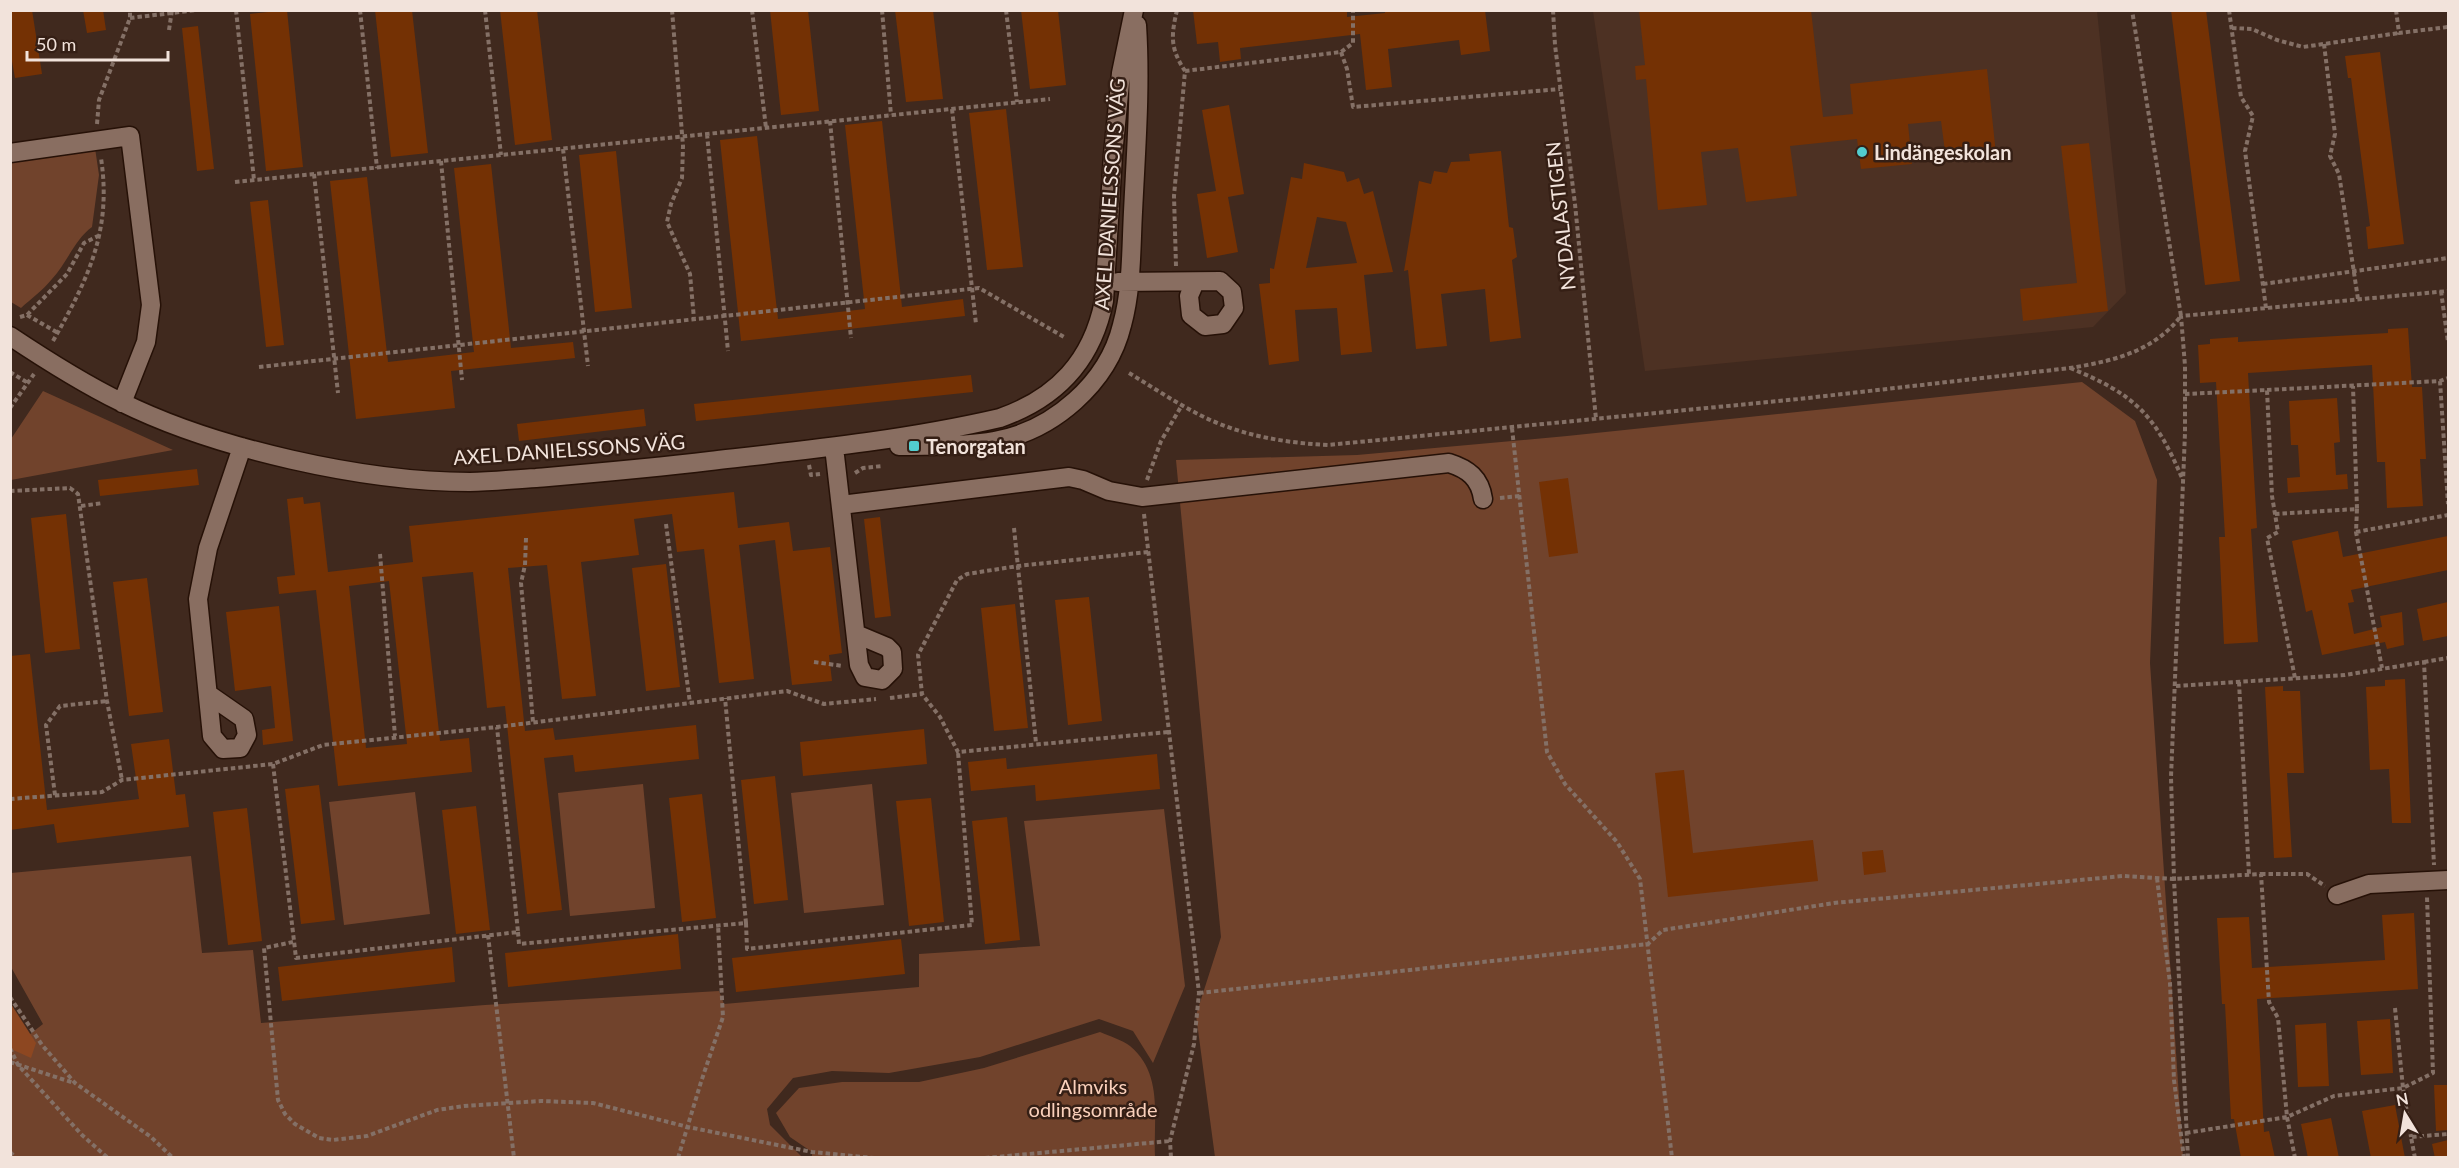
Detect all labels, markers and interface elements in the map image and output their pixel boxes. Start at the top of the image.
scale bar [27,24,168,62]
text: 50 m [36,33,76,55]
street label: AXEL DANIELSSONS VÄG [1089,77,1129,311]
street label: NYDALASTIGEN [1540,140,1580,292]
place label: Lindängeskolan [1874,140,2011,164]
marker: Lindängeskolan [1855,145,1869,159]
street label: AXEL DANIELSSONS VÄG [452,429,686,469]
place label: Tenorgatan [926,434,1026,458]
marker: Tenorgatan [907,439,921,453]
park label: Almviks odlingsområde [1029,1074,1157,1121]
north arrow [2375,1084,2435,1144]
text: N [2394,1088,2410,1109]

